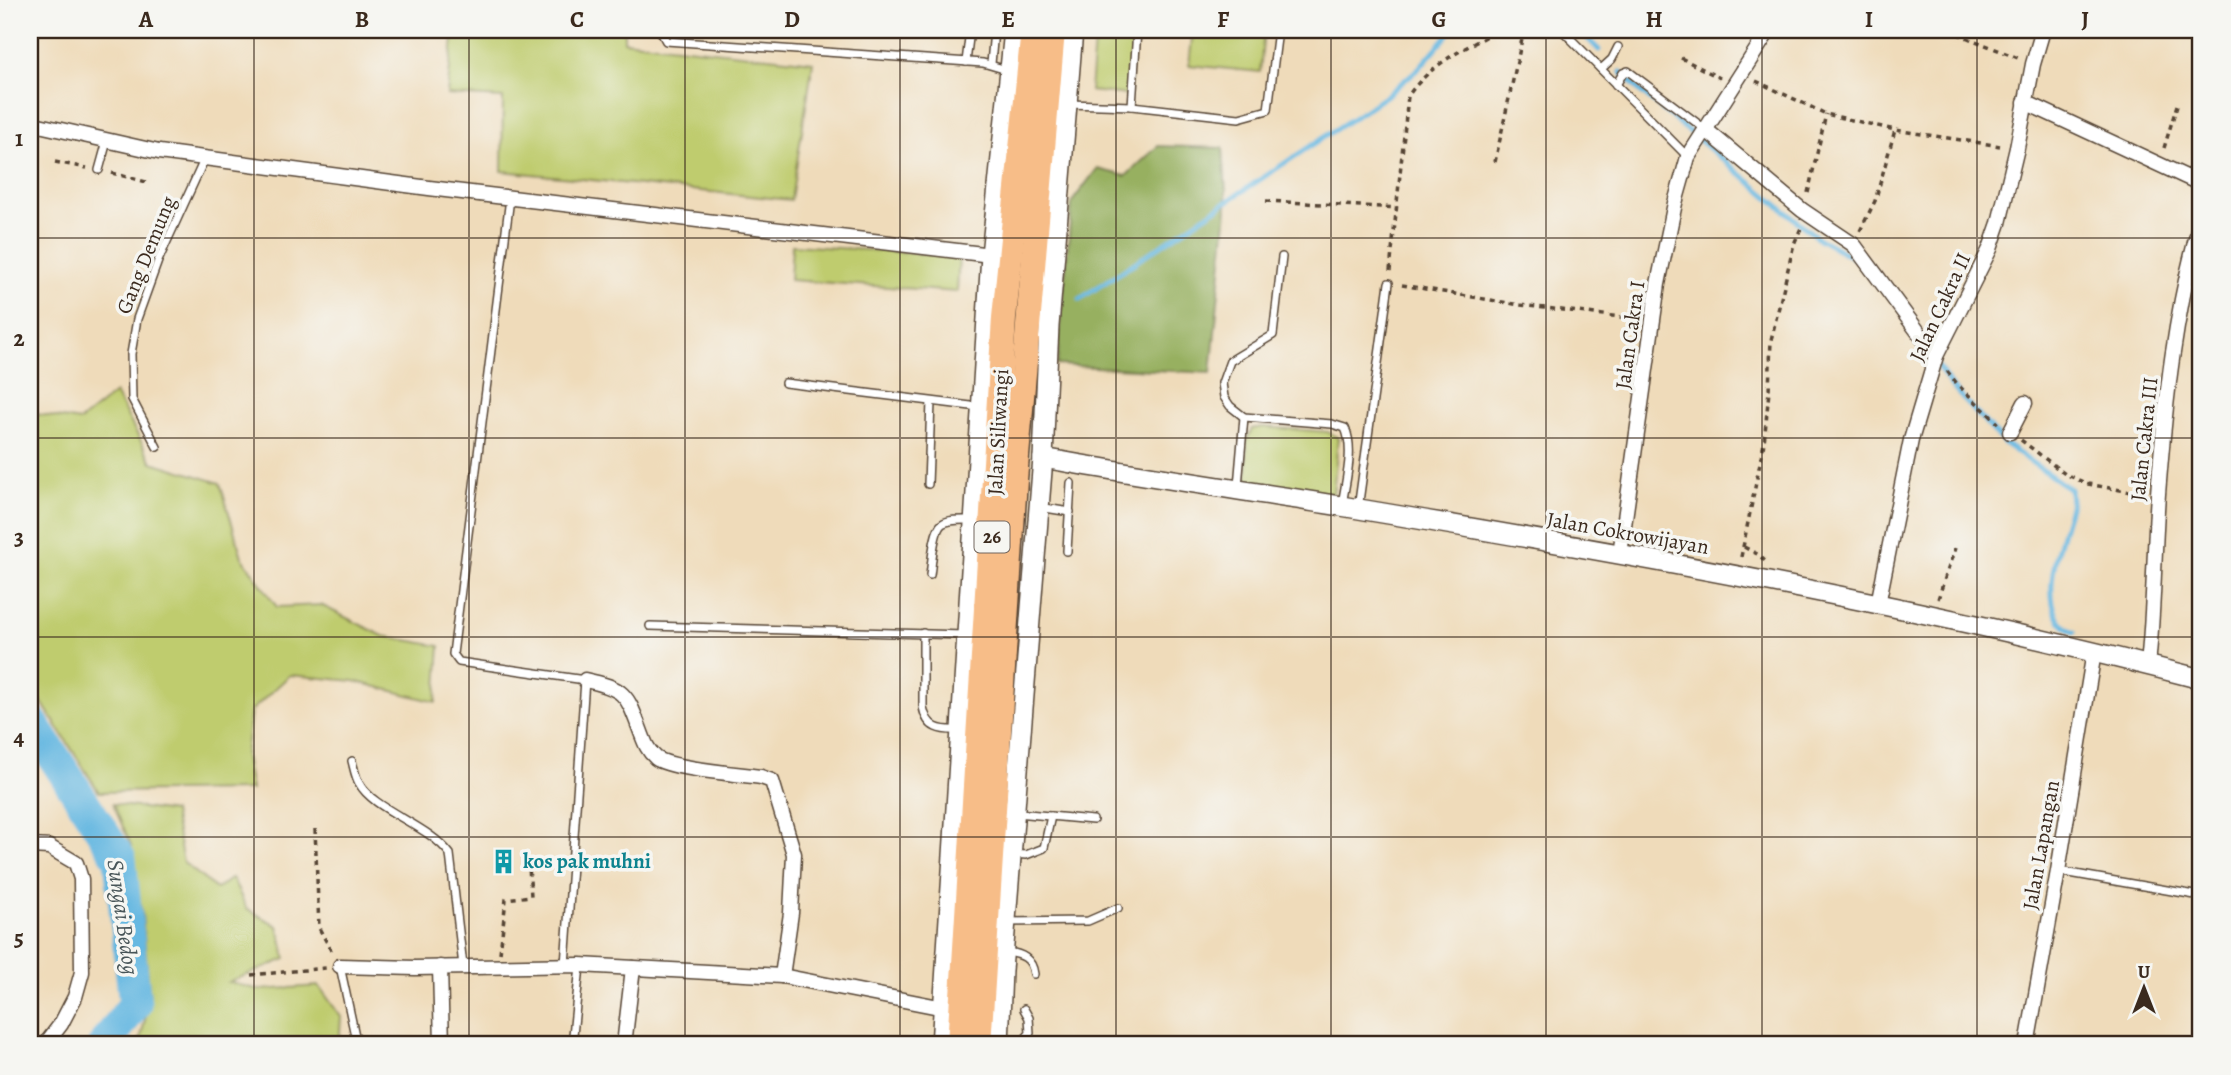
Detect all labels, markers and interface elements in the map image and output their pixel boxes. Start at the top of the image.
text: A [138,4,154,35]
text: B [355,4,369,35]
text: C [570,4,584,35]
text: D [784,4,800,35]
text: E [1001,4,1015,35]
text: F [1217,4,1230,35]
text: G [1431,4,1447,35]
text: H [1645,4,1663,35]
text: I [1865,4,1873,35]
text: J [2081,4,2089,35]
text: 1 [15,123,23,154]
street label: Gang Demung [110,191,183,318]
street label: Jalan Cakra II [1903,248,1977,366]
street label: Jalan Cakra I [1609,279,1651,391]
text: 2 [13,323,25,354]
street label: Jalan Siliwangi [981,368,1015,496]
street label: Jalan Cakra III [2124,376,2164,502]
street label: Jalan Cokrowijayan [1545,505,1711,561]
text: 3 [14,522,24,553]
road number: 26 [974,522,1010,552]
text: 4 [14,722,25,753]
street label: Jalan Lapangan [2016,778,2066,912]
building icon: kos pak muhni [489,847,517,875]
place label: kos pak muhni [523,847,651,875]
water label: Sungai Bedog [100,857,146,977]
text: 5 [14,922,24,953]
north arrow [2108,953,2178,1023]
text: U [2138,959,2151,985]

